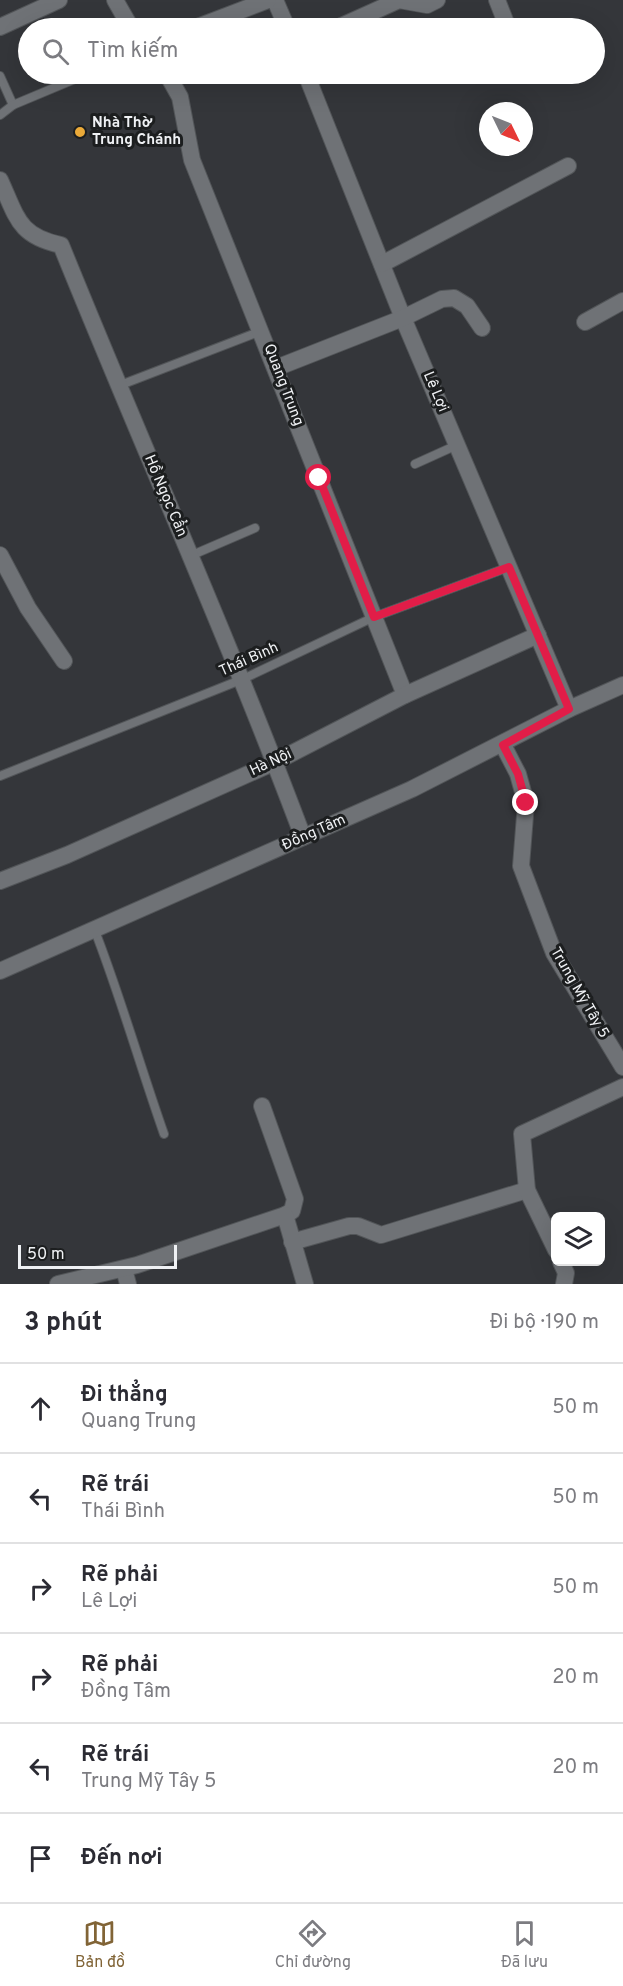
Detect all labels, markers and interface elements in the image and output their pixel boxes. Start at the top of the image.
search box [18,18,605,84]
icon: search [39,35,72,68]
text: Tìm kiếm [87,38,178,65]
north arrow [479,102,533,156]
place label: Nhà Thờ Trung Chánh [92,114,181,150]
marker: Nhà Thờ Trung Chánh [73,125,87,139]
street label: Quang Trung [259,341,307,429]
street label: Lê Lợi [418,369,452,415]
street label: Hồ Ngọc Cẩn [139,451,193,540]
route start [305,464,331,490]
street label: Thái Bình [216,639,282,681]
street label: Hà Nội [247,745,295,781]
route end [512,789,538,815]
street label: Đồng Tâm [279,810,349,855]
street label: Trung Mỹ Tây 5 [545,944,613,1042]
map controls [551,1212,605,1266]
button: layers [551,1212,605,1266]
scale bar [18,1242,177,1270]
text: 50 m [27,1245,65,1265]
text: 3 phút [24,1307,102,1340]
text: Đi bộ · 190 m [490,1310,599,1336]
text: Đi thẳng [81,1382,168,1409]
icon: ahead [24,1392,57,1425]
text: 50 m [552,1395,599,1421]
text: Quang Trung [81,1409,196,1435]
text: Rẽ trái [81,1472,149,1499]
icon: left [24,1482,57,1515]
text: 50 m [552,1485,599,1511]
text: Thái Bình [81,1499,165,1525]
text: Rẽ phải [81,1562,158,1589]
icon: right [24,1572,57,1605]
text: 50 m [552,1575,599,1601]
text: Lê Lợi [81,1589,137,1615]
text: Rẽ phải [81,1652,158,1679]
icon: right [24,1662,57,1695]
text: 20 m [552,1665,599,1691]
text: Đồng Tâm [81,1679,171,1705]
text: Rẽ trái [81,1742,149,1769]
icon: left [24,1752,57,1785]
text: 20 m [552,1755,599,1781]
text: Trung Mỹ Tây 5 [81,1769,216,1795]
icon: arrive [24,1842,57,1875]
text: Đến nơi [81,1845,162,1872]
tab: Bản đồ [75,1917,125,1973]
tab: Chỉ đường [275,1917,351,1973]
tab: Đã lưu [501,1917,548,1973]

